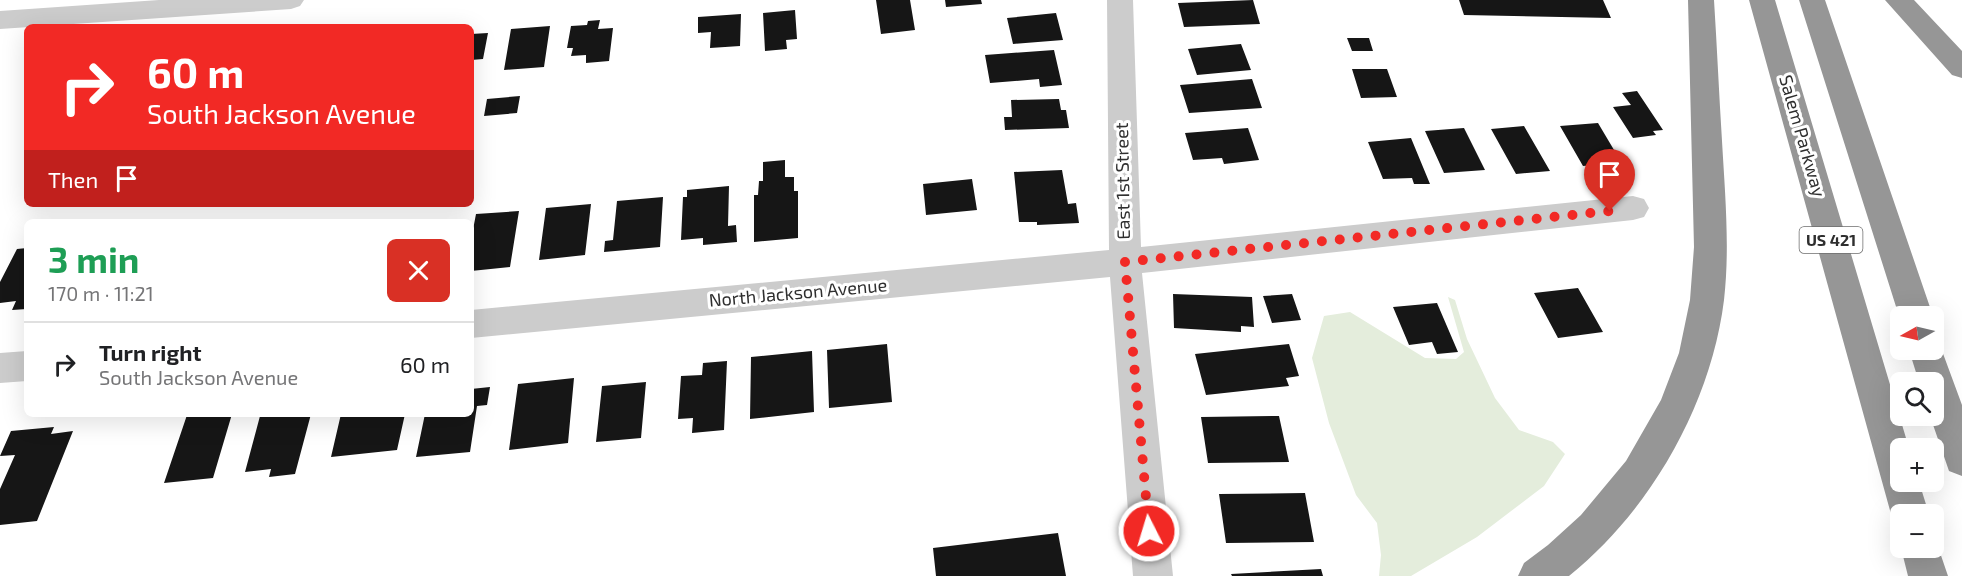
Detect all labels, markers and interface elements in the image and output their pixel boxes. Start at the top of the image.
text: 60 m [147,46,244,96]
icon: right [48,48,126,126]
street label: Salem Parkway [1775,72,1831,200]
text: South Jackson Avenue [147,97,416,129]
street label: East 1st Street [1110,122,1134,240]
pin [1584,149,1635,211]
icon: arrive [1593,158,1626,191]
icon: arrive [110,162,143,195]
text: Then [48,166,98,192]
road number: US 421 [1800,227,1862,253]
text: 3 min [48,237,139,280]
button: close [387,239,450,302]
street label: North Jackson Avenue [708,273,888,311]
text: 170 m · 11:21 [48,281,154,305]
north arrow [1890,306,1944,360]
map controls [1890,306,1944,558]
text: Turn right [99,339,201,365]
icon: right [48,348,81,381]
text: 60 m [400,351,450,377]
text: South Jackson Avenue [99,365,298,389]
button: search [1890,372,1944,426]
button: + [1890,438,1944,492]
position arrow [1117,499,1181,563]
button: − [1890,504,1944,558]

